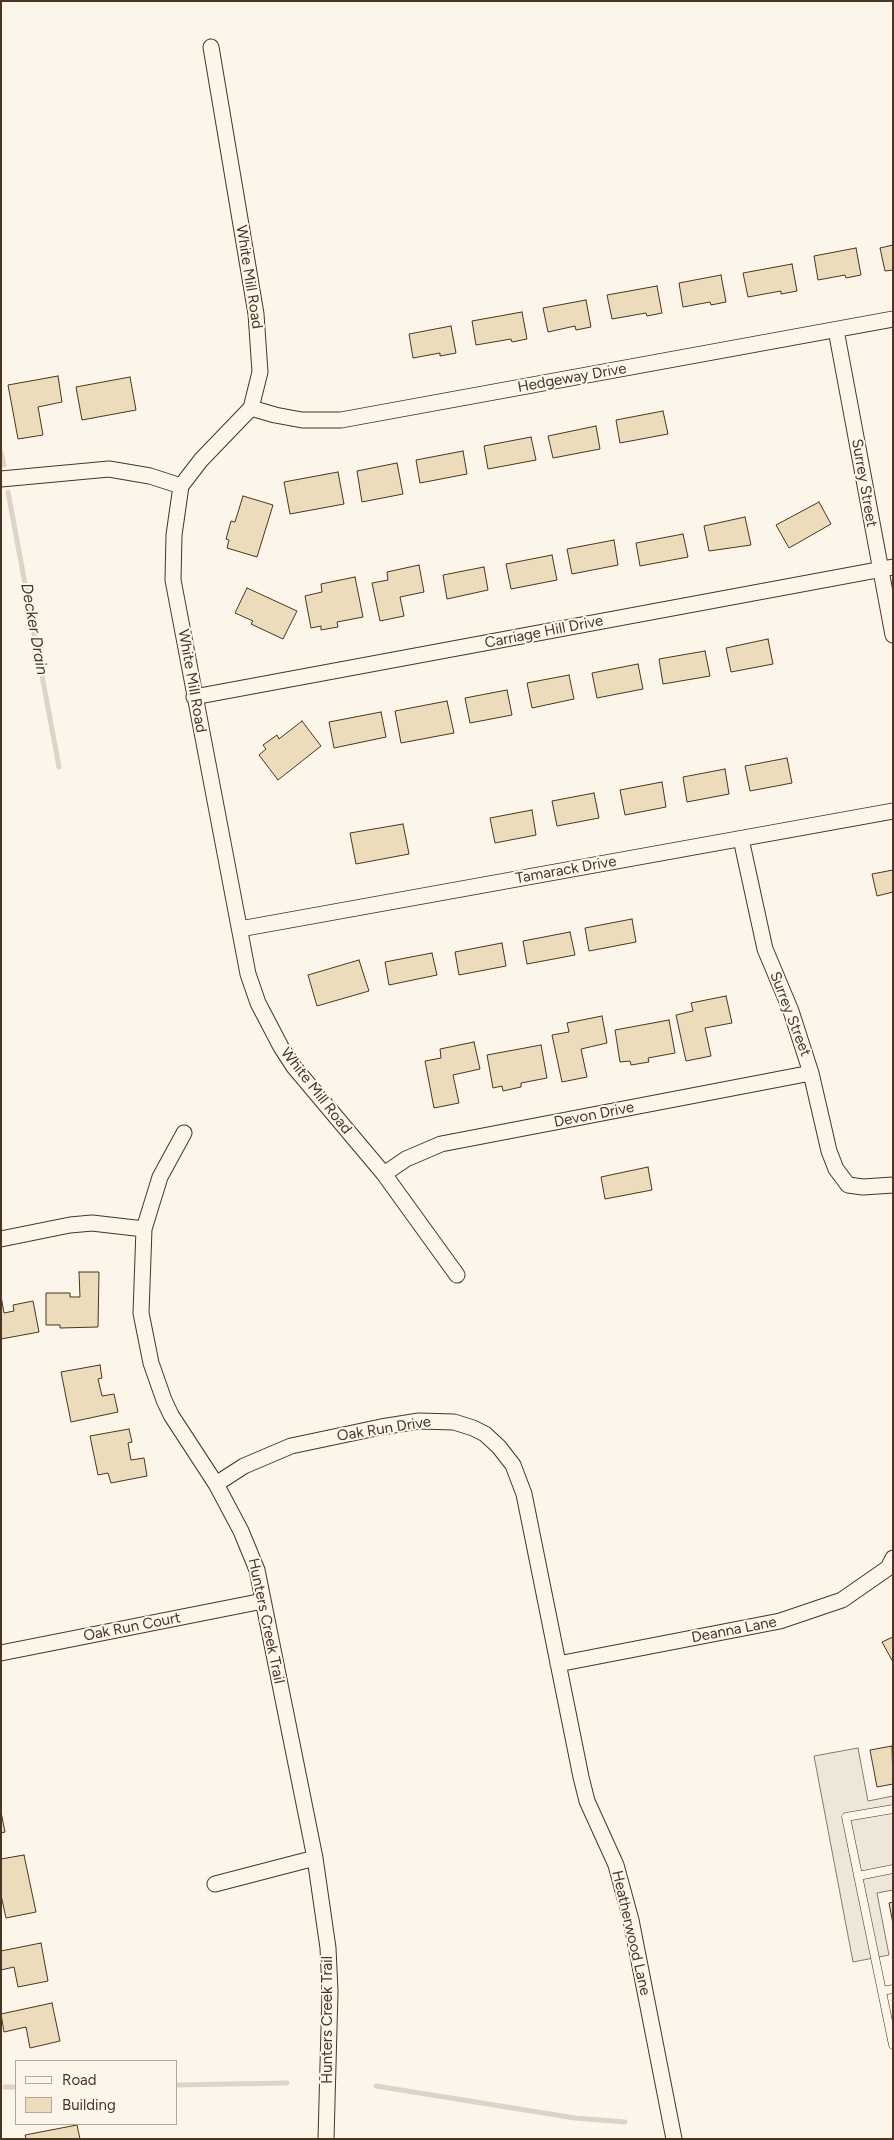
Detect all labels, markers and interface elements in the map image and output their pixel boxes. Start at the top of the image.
street label: White Mill Road [232,224,266,330]
street label: Hedgeway Drive [516,360,628,396]
street label: Surrey Street [847,437,881,529]
water label: Decker Drain [16,582,52,676]
street label: Carriage Hill Drive [483,612,605,652]
street label: White Mill Road [174,628,210,734]
street label: Tamarack Drive [514,852,618,888]
street label: Surrey Street [766,969,814,1059]
street label: White Mill Road [277,1044,355,1138]
street label: Devon Drive [552,1098,636,1132]
street label: Oak Run Drive [336,1413,432,1445]
street label: Hunters Creek Trail [244,1557,288,1685]
street label: Oak Run Court [82,1609,182,1645]
street label: Deanna Lane [690,1613,778,1647]
street label: Heatherwood Lane [608,1869,654,1997]
street label: Hunters Creek Trail [319,1956,337,2084]
legend [15,2060,178,2125]
text: Road [62,2071,97,2089]
text: Building [62,2096,116,2114]

